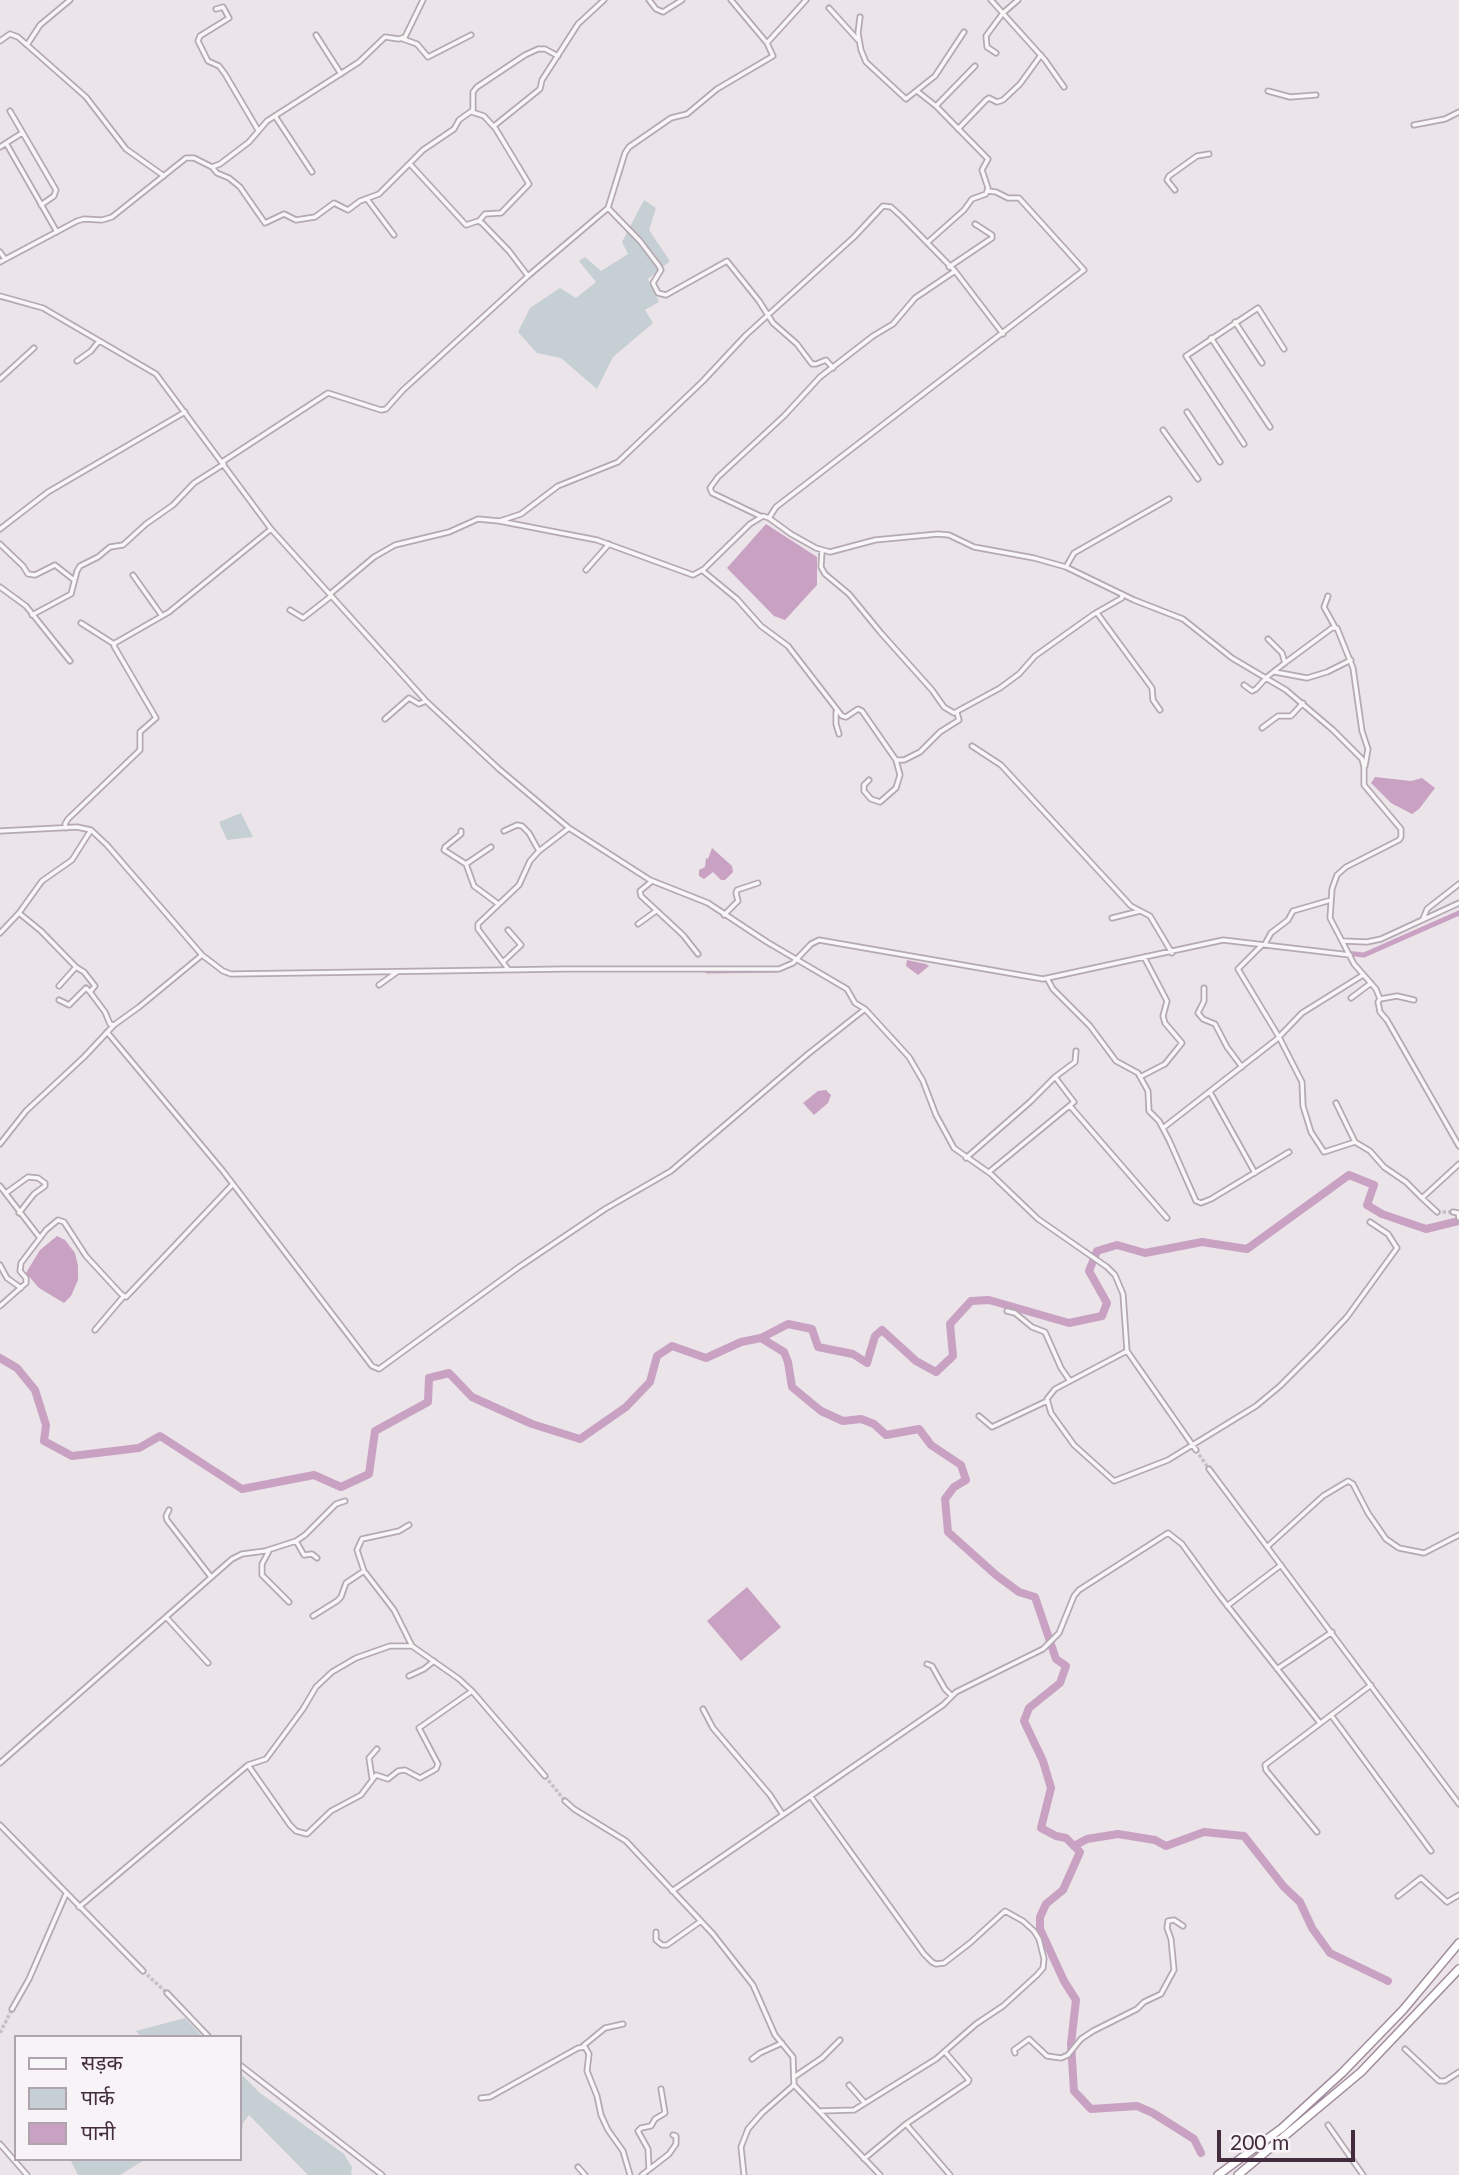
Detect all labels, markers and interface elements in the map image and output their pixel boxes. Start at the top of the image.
legend [14,2035,242,2161]
text: सड़क [81,2049,123,2074]
text: पार्क [81,2084,115,2109]
scale bar [1221,2116,1359,2160]
text: पानी [81,2119,115,2144]
text: 200 m [1230,2129,1289,2154]

